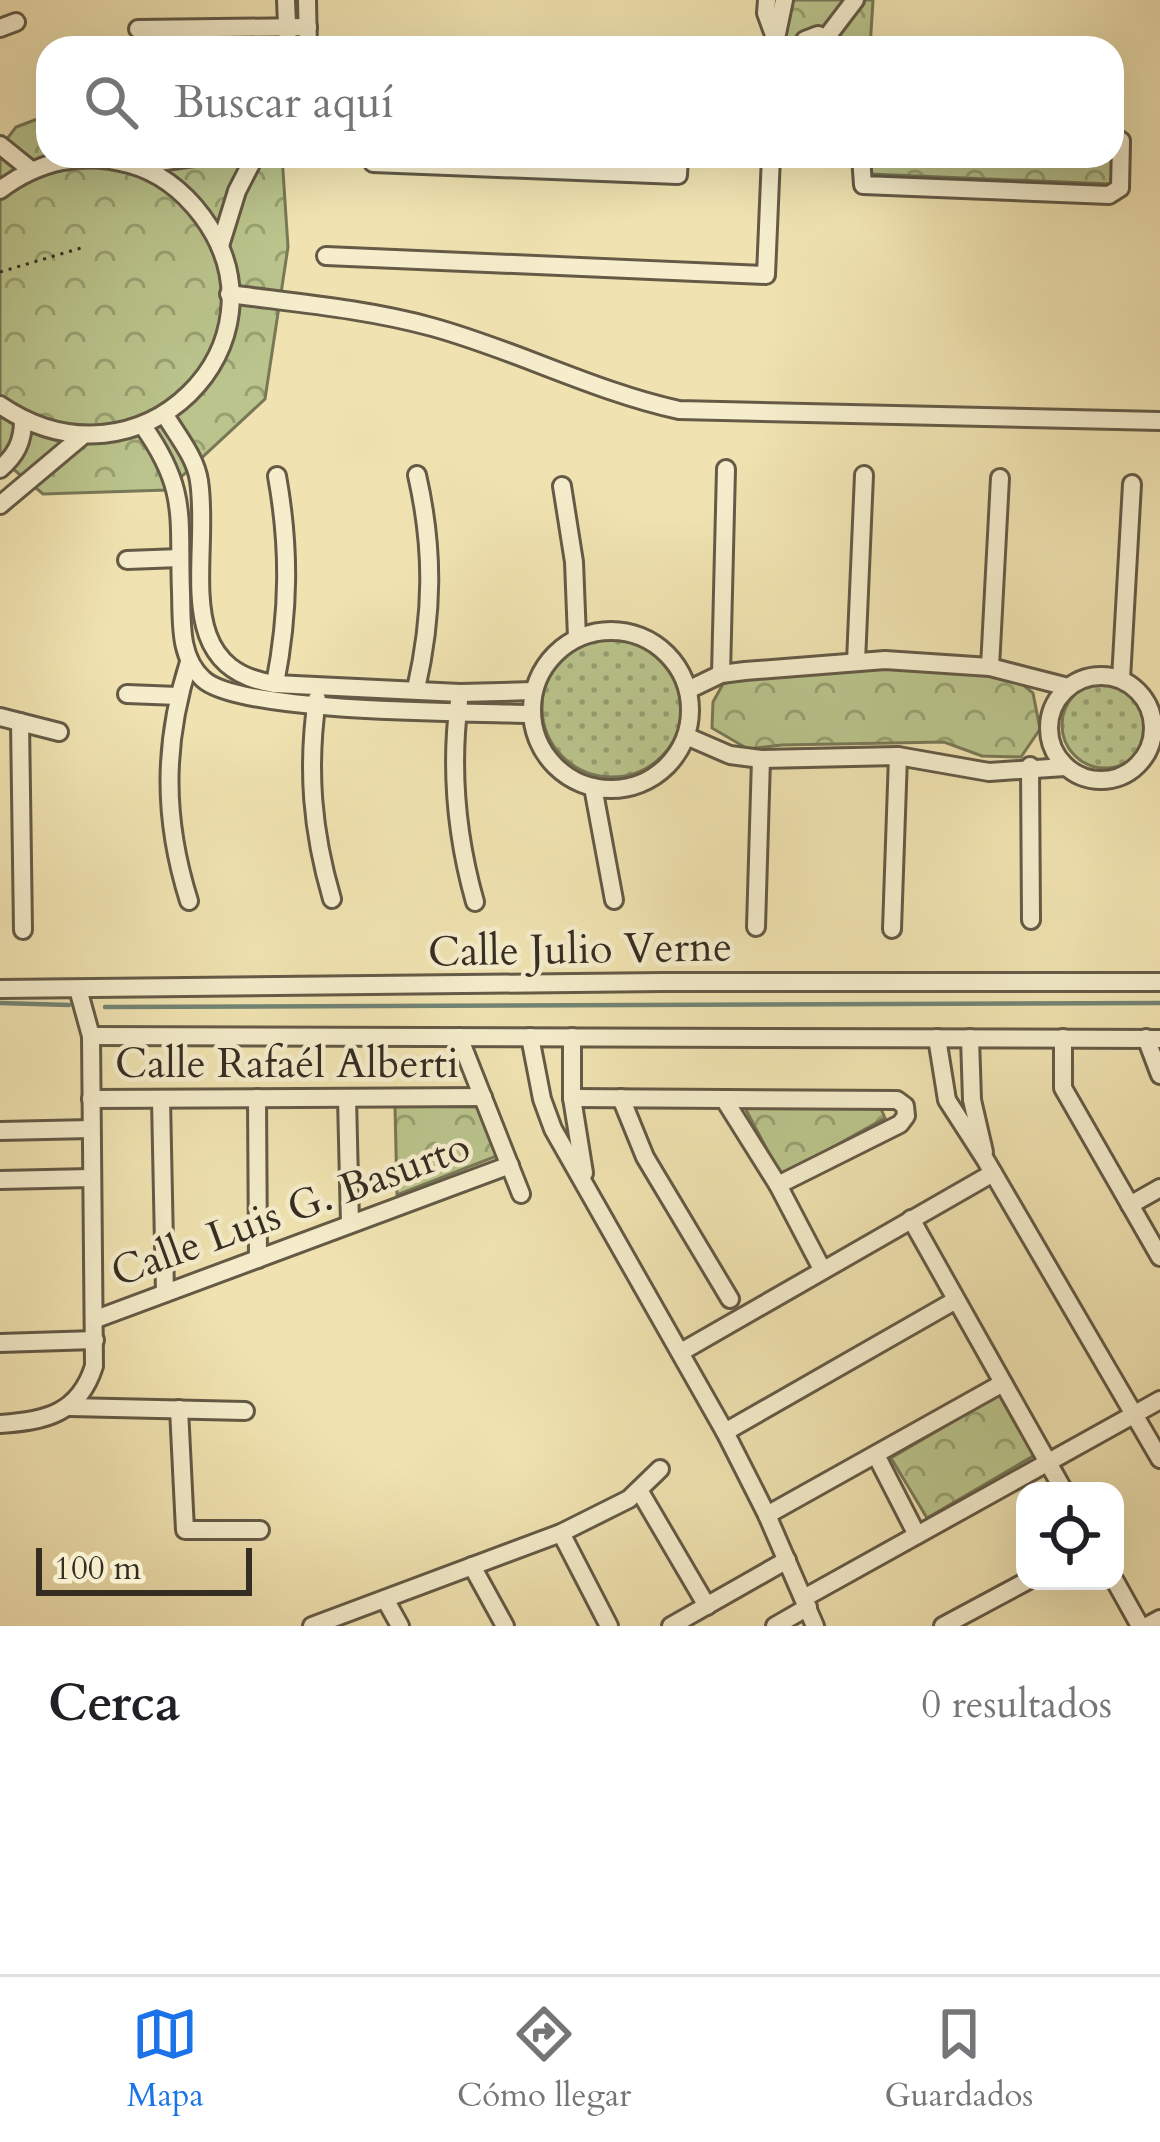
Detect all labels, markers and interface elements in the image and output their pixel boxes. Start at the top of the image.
search box [36,36,1124,168]
icon: search [78,69,144,135]
text: Buscar aquí [174,72,394,133]
street label: Calle Julio Verne [428,918,732,981]
street label: Calle Rafaél Alberti [115,1035,459,1092]
street label: Calle Luis G. Basurto [103,1118,478,1301]
map controls [1016,1482,1124,1590]
button: locate [1016,1482,1124,1590]
scale bar [36,1542,252,1595]
text: 100 m [54,1546,141,1591]
text: Cerca [48,1669,180,1739]
text: 0 resultados [921,1678,1112,1731]
tab: Mapa [127,2001,204,2118]
tab: Cómo llegar [457,2001,631,2118]
tab: Guardados [885,2001,1033,2118]

